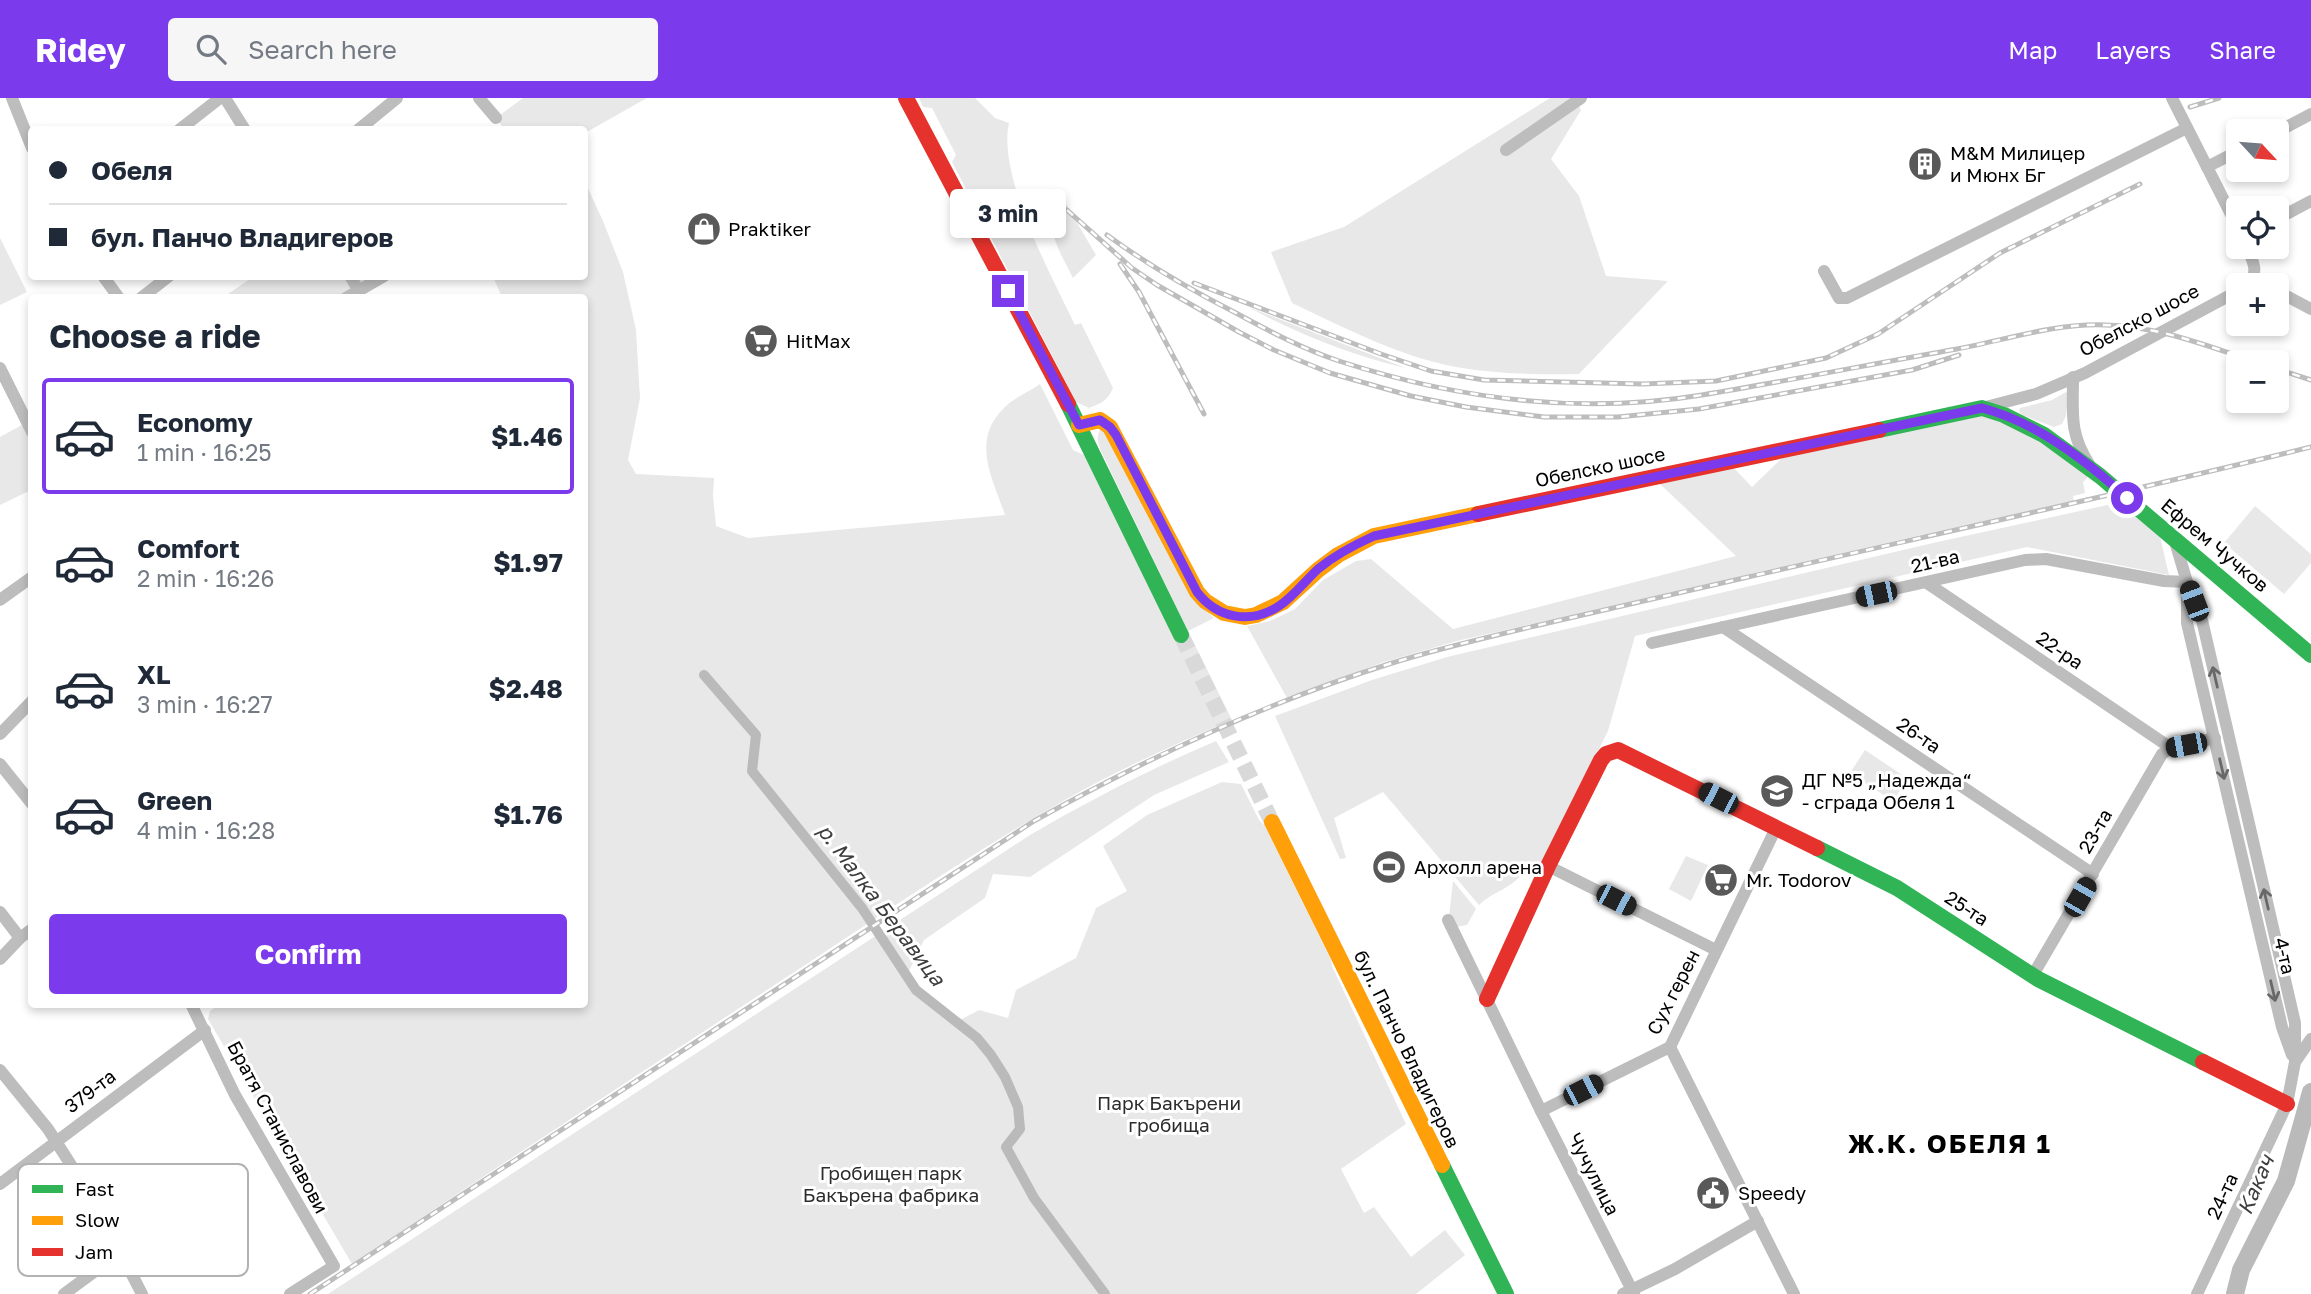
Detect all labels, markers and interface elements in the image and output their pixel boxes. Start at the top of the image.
search box [168,18,658,81]
text: Ridey [35,30,126,69]
icon: search [192,30,230,68]
text: Search here [248,34,397,65]
text: Map [2008,35,2057,64]
text: Layers [2095,35,2171,64]
text: Share [2209,35,2276,64]
north arrow [2226,119,2289,182]
map controls [2226,119,2289,413]
place label: М&M Mилицер и Мюнх Бг [1950,141,2085,186]
building icon: М&M Mилицер и Мюнх Бг [1906,145,1944,183]
text: Обеля [91,155,173,186]
callout: 3 min [950,190,1066,238]
button: locate [2226,196,2289,259]
text: 3 min [978,199,1038,227]
shop icon: Praktiker [685,210,723,248]
place label: Praktiker [728,217,812,240]
text: бул. Панчо Владигеров [91,222,394,253]
button: + [2226,273,2289,336]
route end [992,275,1024,307]
street label: Обелско шосе [2075,278,2203,361]
text: Choose a ride [49,317,261,355]
supermarket icon: HitMax [742,322,780,360]
place label: HitMax [786,329,851,352]
button: − [2226,350,2289,413]
icon: car [53,405,116,468]
text: Economy [137,407,253,438]
text: $1.46 [491,421,563,452]
text: 1 min · 16:25 [137,438,272,466]
street label: Обелско шосе [1533,441,1667,492]
route start [2111,482,2143,514]
street label: Ефрем Чучков [2157,493,2274,596]
icon: car [53,531,116,594]
text: Comfort [137,533,240,564]
street label: 21-ва [1908,544,1961,577]
text: $1.97 [493,547,563,578]
text: 2 min · 16:26 [137,564,274,592]
car [2177,578,2212,624]
car [1854,579,1899,609]
street label: 22-ра [2032,626,2088,674]
icon: car [53,657,116,720]
text: XL [137,659,171,690]
one-way arrow [2208,666,2221,689]
text: $2.48 [489,673,563,704]
text: 3 min · 16:27 [137,690,273,718]
street label: 26-та [1893,712,1946,758]
car [2164,731,2209,759]
one-way arrow [2216,757,2229,780]
place label: ДГ №5 „Надежда“ - сграда Обеля 1 [1802,768,1972,813]
school or university icon: ДГ №5 „Надежда“ - сграда Обеля 1 [1758,772,1796,810]
car [1695,779,1742,817]
icon: car [53,783,116,846]
text: Green [137,785,212,816]
text: $1.76 [493,799,563,830]
street label: 23-та [2073,804,2116,857]
text: 4 min · 16:28 [137,816,275,844]
water label: р. Малка Беравица [812,818,952,991]
sports icon: Архолл арена [1370,848,1408,886]
place label: Архолл арена [1414,855,1542,878]
supermarket icon: Mr. Todorov [1702,861,1740,899]
place label: Mr. Todorov [1746,868,1852,891]
car [2061,874,2100,920]
car [1593,881,1640,919]
street label: 25-та [1941,885,1993,930]
one-way arrow [2259,888,2272,911]
button: Confirm [49,914,567,994]
street label: 4-та [2270,935,2301,976]
street label: Сух герен [1641,945,1704,1038]
street label: бул. Панчо Владигеров [1350,946,1465,1151]
one-way arrow [2267,979,2281,1002]
street label: Братя Станиславови [223,1037,334,1217]
street label: 379-та [60,1064,120,1117]
car [1560,1071,1607,1109]
park label: Парк Бакърени гробища [1097,1091,1241,1136]
district label: Ж.К. ОБЕЛЯ 1 [1848,1128,2052,1159]
street label: Чучулица [1564,1129,1625,1219]
water label: Какач [2231,1150,2280,1218]
park label: Гробищен парк Бакърена фабрика [803,1161,979,1206]
legend [18,1164,248,1276]
street label: 24-та [2201,1169,2242,1222]
public building icon: Speedy [1694,1174,1732,1212]
text: Fast [75,1177,114,1200]
place label: Speedy [1738,1181,1807,1204]
text: Slow [75,1208,120,1231]
text: Jam [75,1240,113,1263]

